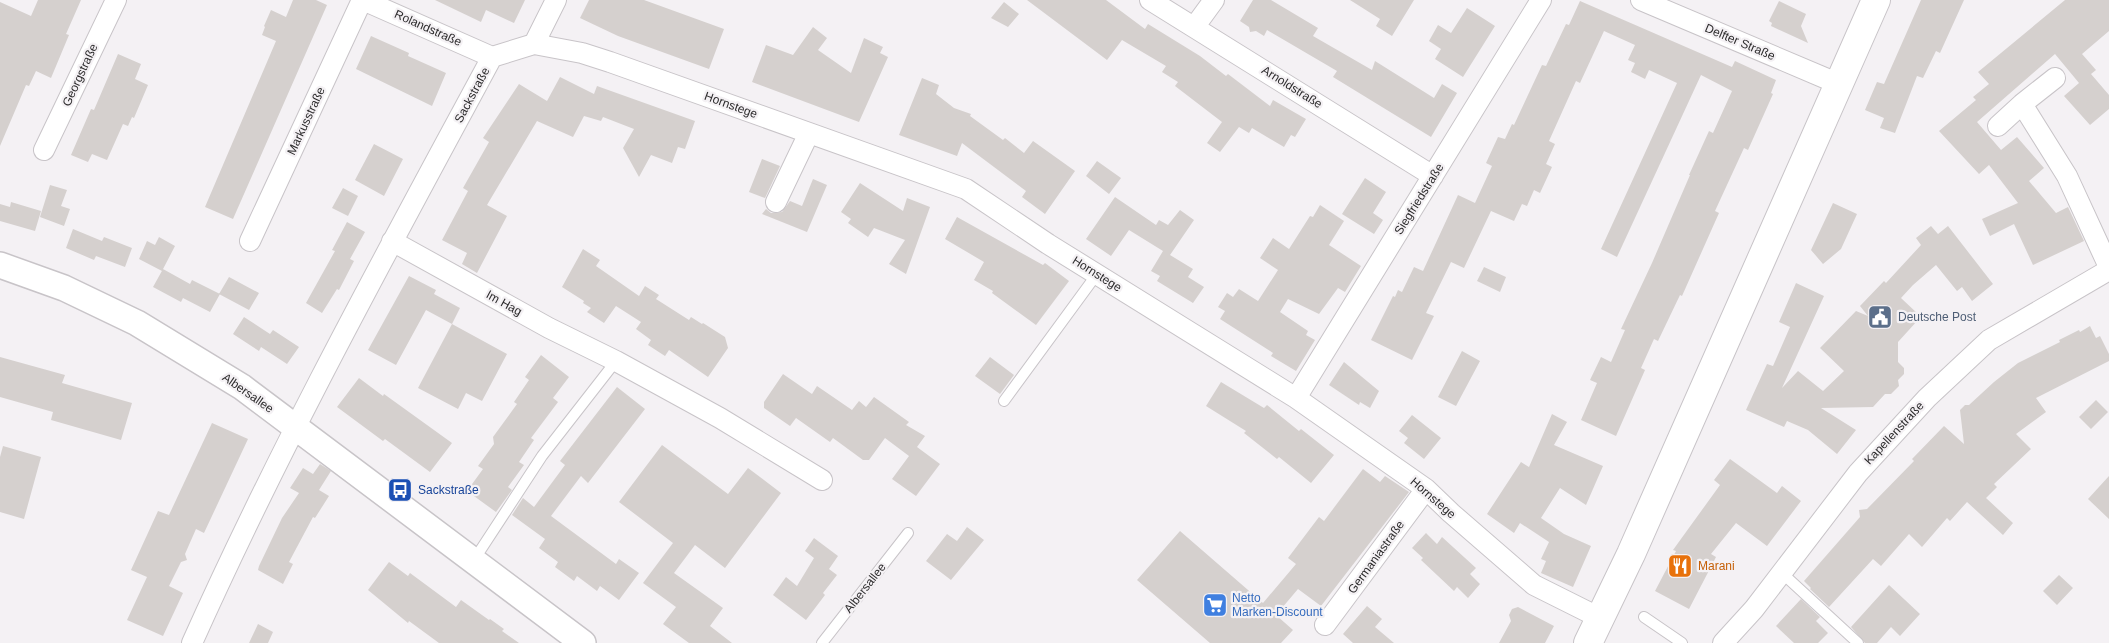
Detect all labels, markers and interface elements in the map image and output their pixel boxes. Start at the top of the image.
street label: Rolandstraße [392,7,464,49]
street label: Delfter Straße [1703,21,1777,63]
street label: Georgstraße [59,41,101,108]
street label: Arnoldstraße [1259,63,1325,111]
street label: Sackstraße [452,65,493,125]
street label: Markusstraße [284,85,328,157]
street label: Hornstege [703,89,760,121]
street label: Siegfriedstraße [1392,161,1447,237]
street label: Hornstege [1070,253,1124,295]
street label: Im Hag [484,287,524,319]
public building icon: Deutsche Post [1867,304,1893,330]
place label: Deutsche Post [1898,310,1977,324]
street label: Albersallee [220,370,277,416]
street label: Kapellenstraße [1861,398,1927,467]
street label: Hornstege [1408,475,1459,522]
bus stop icon: Sackstraße [387,477,413,503]
place label: Sackstraße [418,483,479,497]
street label: Germaniastraße [1345,518,1407,596]
restaurant icon: Marani [1667,553,1693,579]
place label: Marani [1698,559,1735,573]
street label: Albersallee [841,560,889,616]
place label: Netto Marken-Discount [1232,591,1323,619]
supermarket icon: Netto Marken-Discount [1202,592,1228,618]

